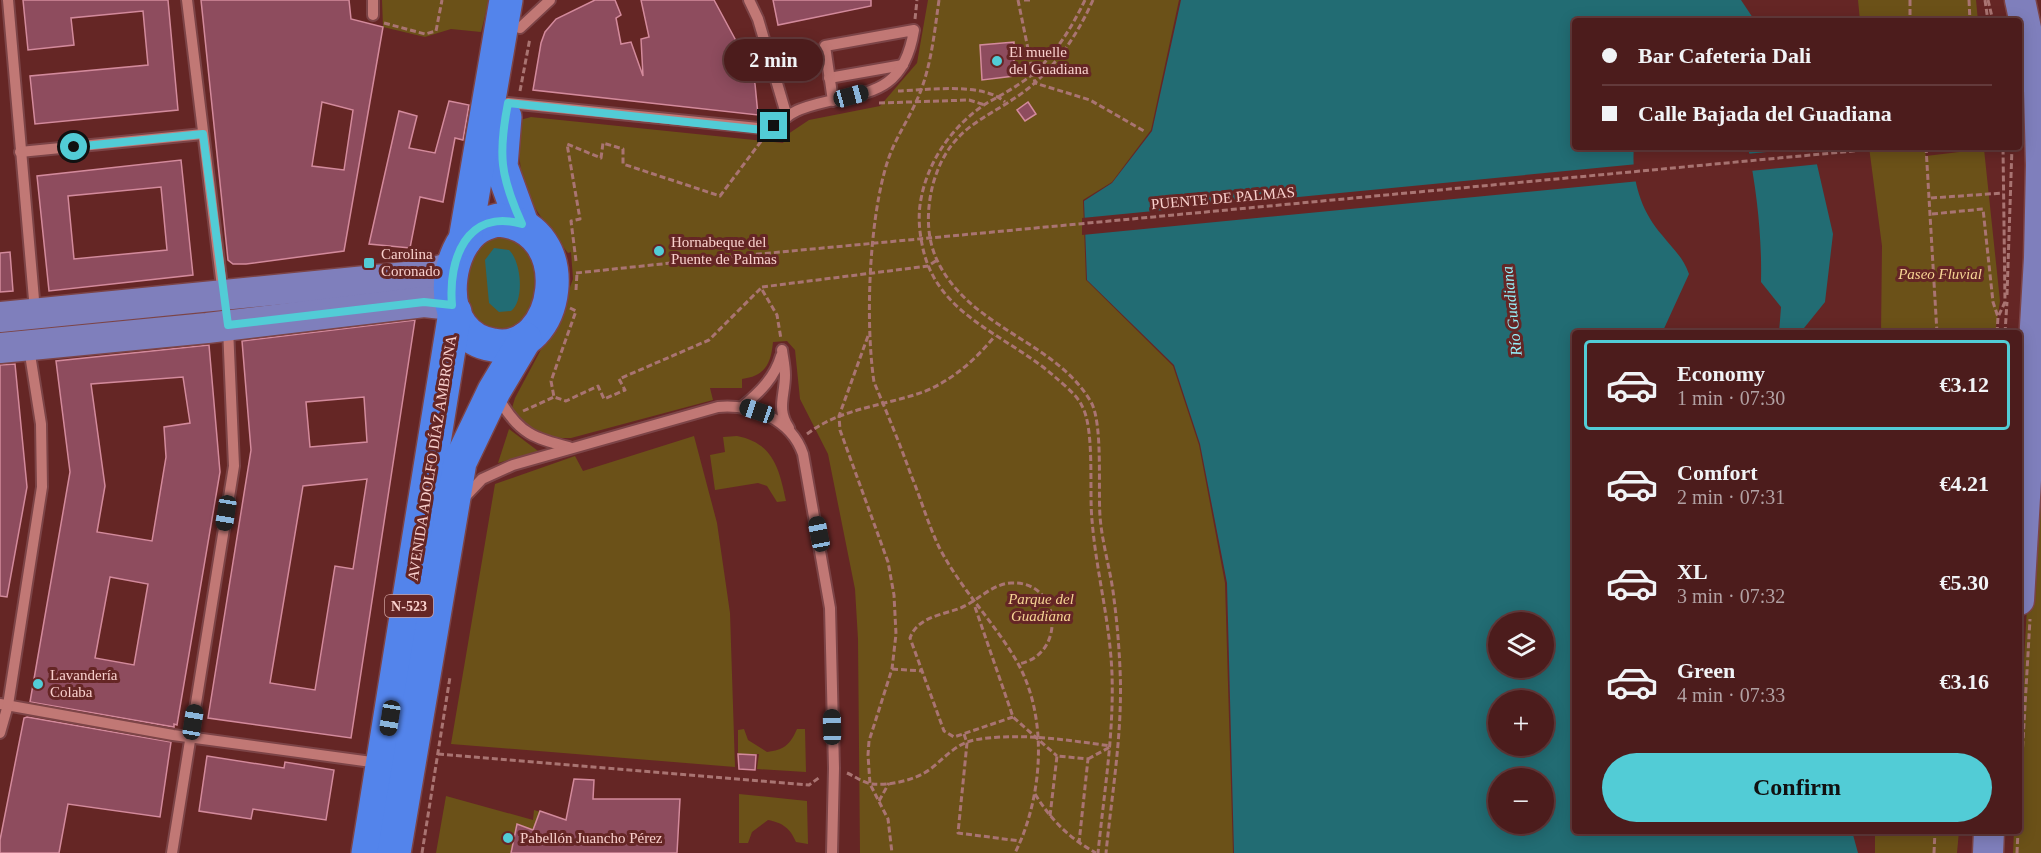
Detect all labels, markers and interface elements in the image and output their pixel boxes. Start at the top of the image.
callout: 2 min [724,39,824,81]
text: Bar Cafeteria Dali [1638,43,1811,68]
place label: El muelle del Guadiana [1009,44,1089,77]
text: 2 min [749,49,798,71]
marker: El muelle del Guadiana [990,54,1004,68]
car [831,83,871,109]
text: Calle Bajada del Guadiana [1638,101,1892,126]
route end [760,112,787,139]
route start [60,133,87,160]
street label: PUENTE DE PALMAS [1150,184,1296,212]
place label: Hornabeque del Puente de Palmas [671,234,777,267]
marker: Hornabeque del Puente de Palmas [652,244,666,258]
place label: Carolina Coronado [381,246,440,279]
marker: Carolina Coronado [362,256,376,270]
water label: Río Guadiana [1498,265,1525,358]
park label: Paseo Fluvial [1897,266,1982,282]
street label: AVENIDA ADOLFO DÍAZ AMBRONA [405,334,459,582]
icon: car [1605,358,1659,412]
text: Economy [1677,361,1765,386]
text: €3.12 [1940,372,1989,397]
text: 1 min · 07:30 [1677,387,1785,409]
car [737,397,777,425]
icon: car [1605,457,1659,511]
text: Comfort [1677,460,1758,485]
text: €4.21 [1940,471,1989,496]
text: 2 min · 07:31 [1677,486,1785,508]
car [214,494,238,532]
car [807,515,831,553]
icon: car [1605,556,1659,610]
text: XL [1677,559,1708,584]
text: €5.30 [1940,570,1989,595]
text: 3 min · 07:32 [1677,585,1785,607]
park label: Parque del Guadiana [1007,591,1074,624]
road number: N-523 [385,595,433,617]
map controls [1488,612,1554,834]
button: layers [1488,612,1554,678]
icon: car [1605,655,1659,709]
text: Green [1677,658,1735,683]
place label: Lavandería Colaba [50,667,118,700]
text: €3.16 [1940,669,1989,694]
marker: Lavandería Colaba [31,677,45,691]
text: 4 min · 07:33 [1677,684,1785,706]
button: + [1488,690,1554,756]
car [378,699,402,737]
car [181,703,205,741]
car [823,709,841,745]
button: Confirm [1602,753,1992,822]
button: − [1488,768,1554,834]
place label: Pabellón Juancho Pérez [520,830,663,846]
marker: Pabellón Juancho Pérez [501,831,515,845]

